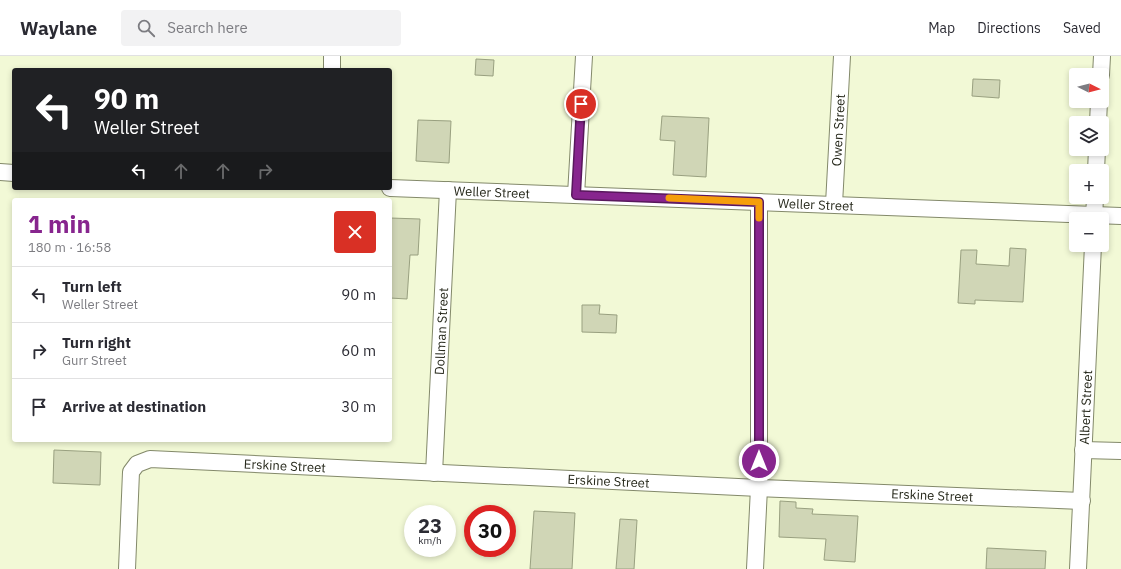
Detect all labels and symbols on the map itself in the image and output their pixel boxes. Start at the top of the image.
north arrow [1069,68,1109,108]
pin [564,87,598,121]
street label: Owen Street [828,93,849,167]
street label: Weller Street [453,182,530,202]
street label: Weller Street [777,195,854,215]
street label: Dollman Street [431,287,452,375]
street label: Albert Street [1076,369,1096,445]
position arrow [738,440,780,482]
street label: Erskine Street [243,455,326,476]
street label: Erskine Street [567,471,650,492]
street label: Erskine Street [891,485,974,506]
speed limit sign: 30 [464,505,516,557]

